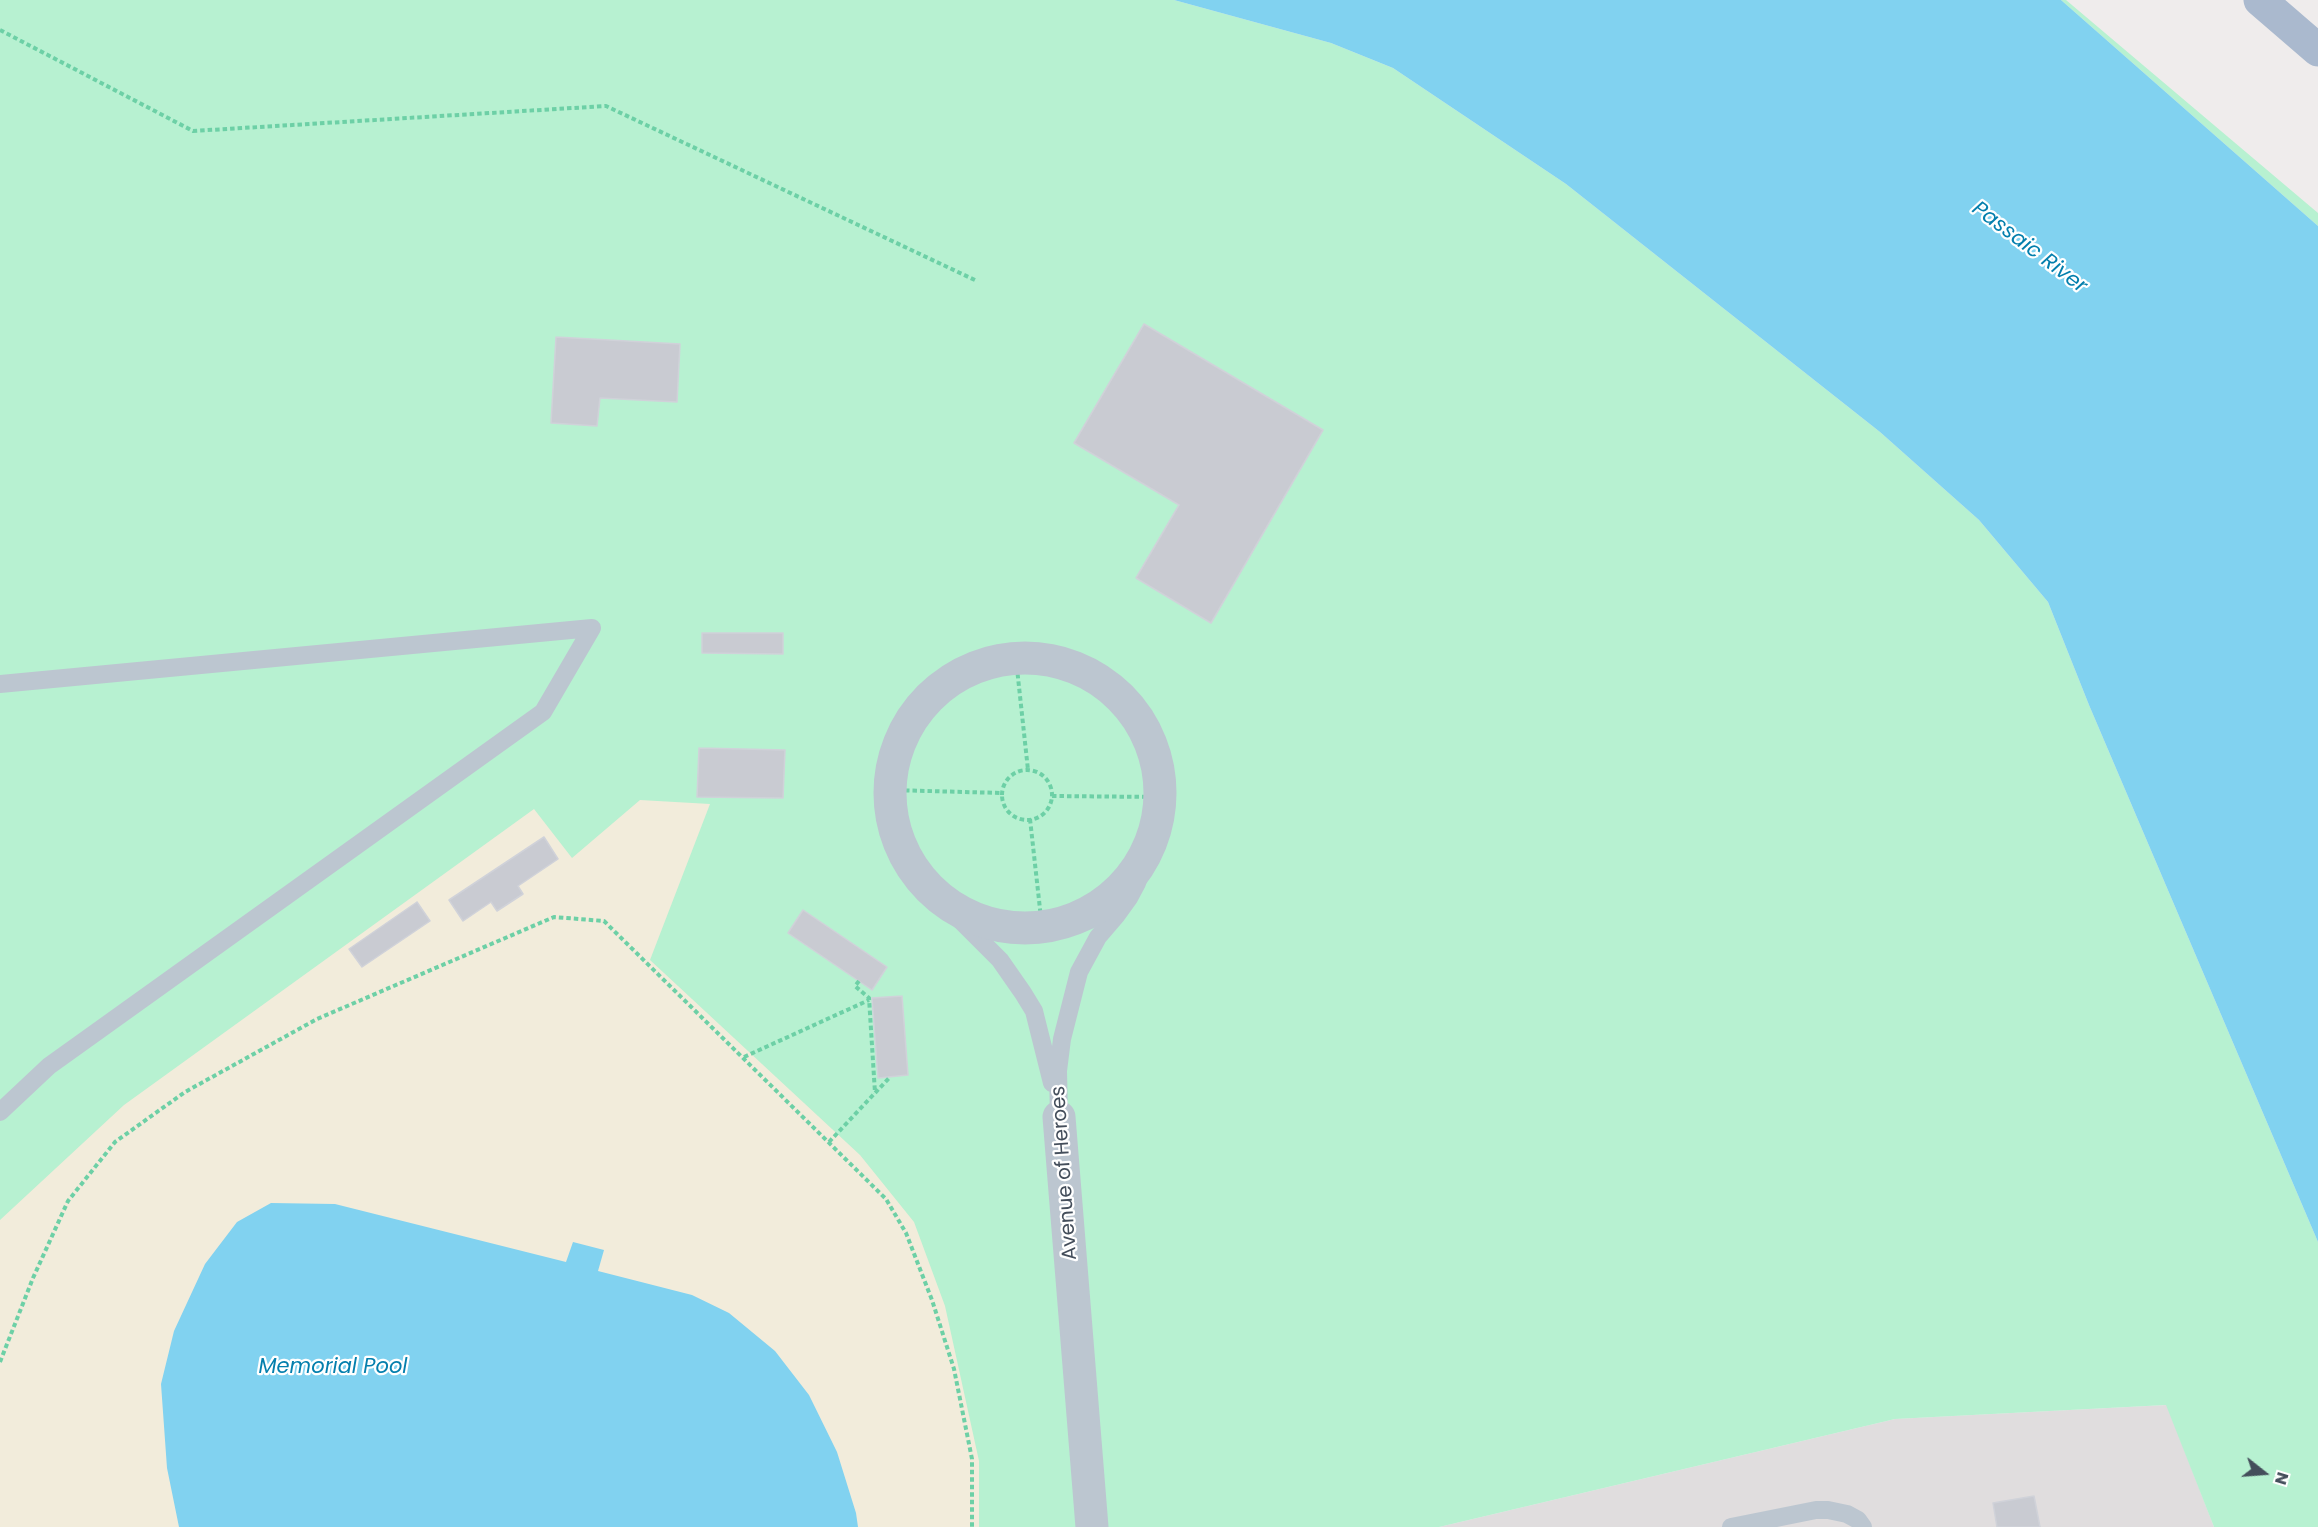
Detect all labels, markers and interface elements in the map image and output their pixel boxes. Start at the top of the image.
water label: Passaic River [1967,197,2091,299]
street label: Avenue of Heroes [1047,1085,1083,1261]
water label: Memorial Pool [259,1355,407,1381]
north arrow [2234,1443,2294,1503]
text: N [2269,1469,2294,1488]

